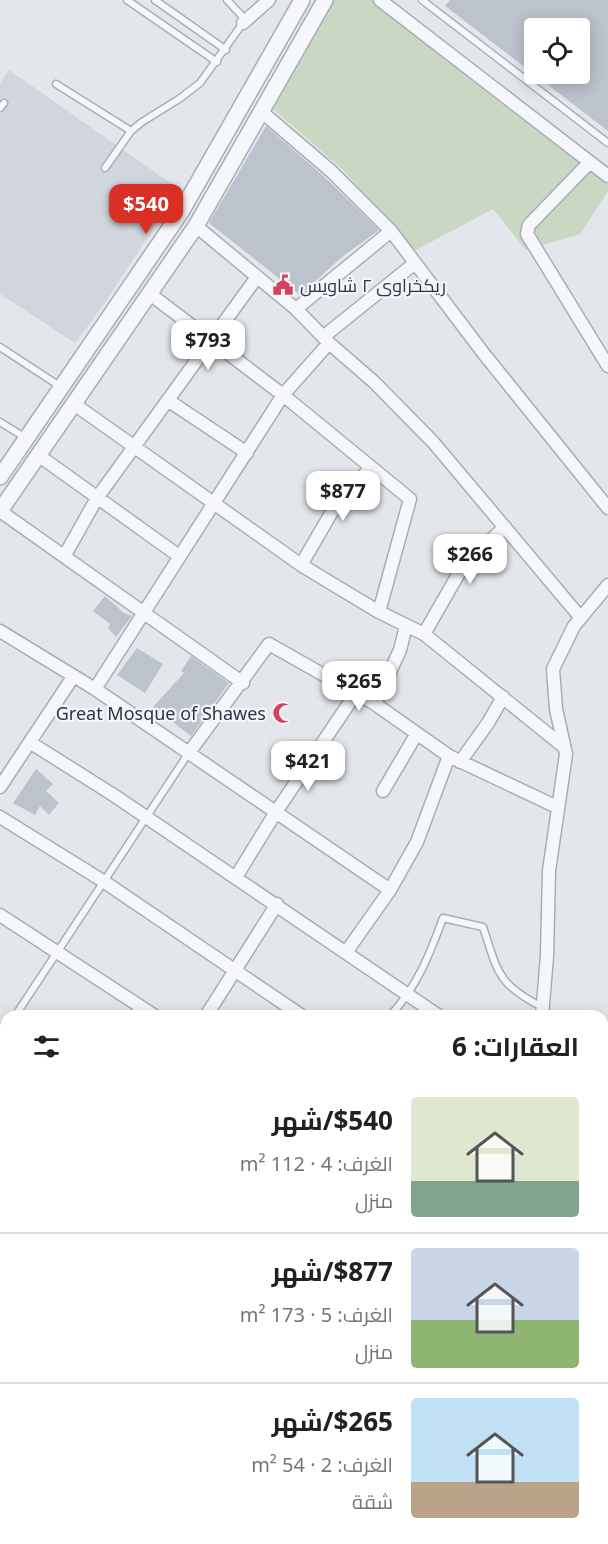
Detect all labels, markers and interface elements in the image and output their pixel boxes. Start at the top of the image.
map controls [524,18,590,84]
button: locate [524,18,590,84]
pin: $540 [110,184,182,235]
text: $540 [123,190,169,217]
public building icon: ريكخراوى ۲ شاويس [271,273,295,297]
place label: ريكخراوى ۲ شاويس [300,273,446,297]
pin: $793 [172,320,244,371]
text: $793 [185,326,231,353]
pin: $877 [307,471,379,522]
text: $877 [320,477,366,504]
pin: $266 [434,534,506,585]
text: $266 [447,540,493,567]
pin: $265 [323,661,395,712]
text: $265 [336,667,382,694]
place label: Great Mosque of Shawes [56,701,266,725]
mosque icon: Great Mosque of Shawes [271,701,295,725]
pin: $421 [272,741,344,792]
text: $421 [285,747,331,774]
text: العقارات: 6 [452,1028,579,1064]
icon: filters [30,1030,63,1063]
text: $540/شهر [272,1102,393,1138]
icon: home [459,1121,531,1193]
text: الغرف: 4 · 112 m² [240,1150,393,1177]
text: منزل [355,1187,393,1214]
text: $877/شهر [272,1253,393,1289]
icon: home [459,1272,531,1344]
text: الغرف: 5 · 173 m² [240,1301,393,1328]
text: منزل [355,1338,393,1365]
text: $265/شهر [272,1403,393,1439]
icon: home [459,1422,531,1494]
text: الغرف: 2 · 54 m² [251,1451,393,1478]
text: شقة [352,1488,393,1515]

